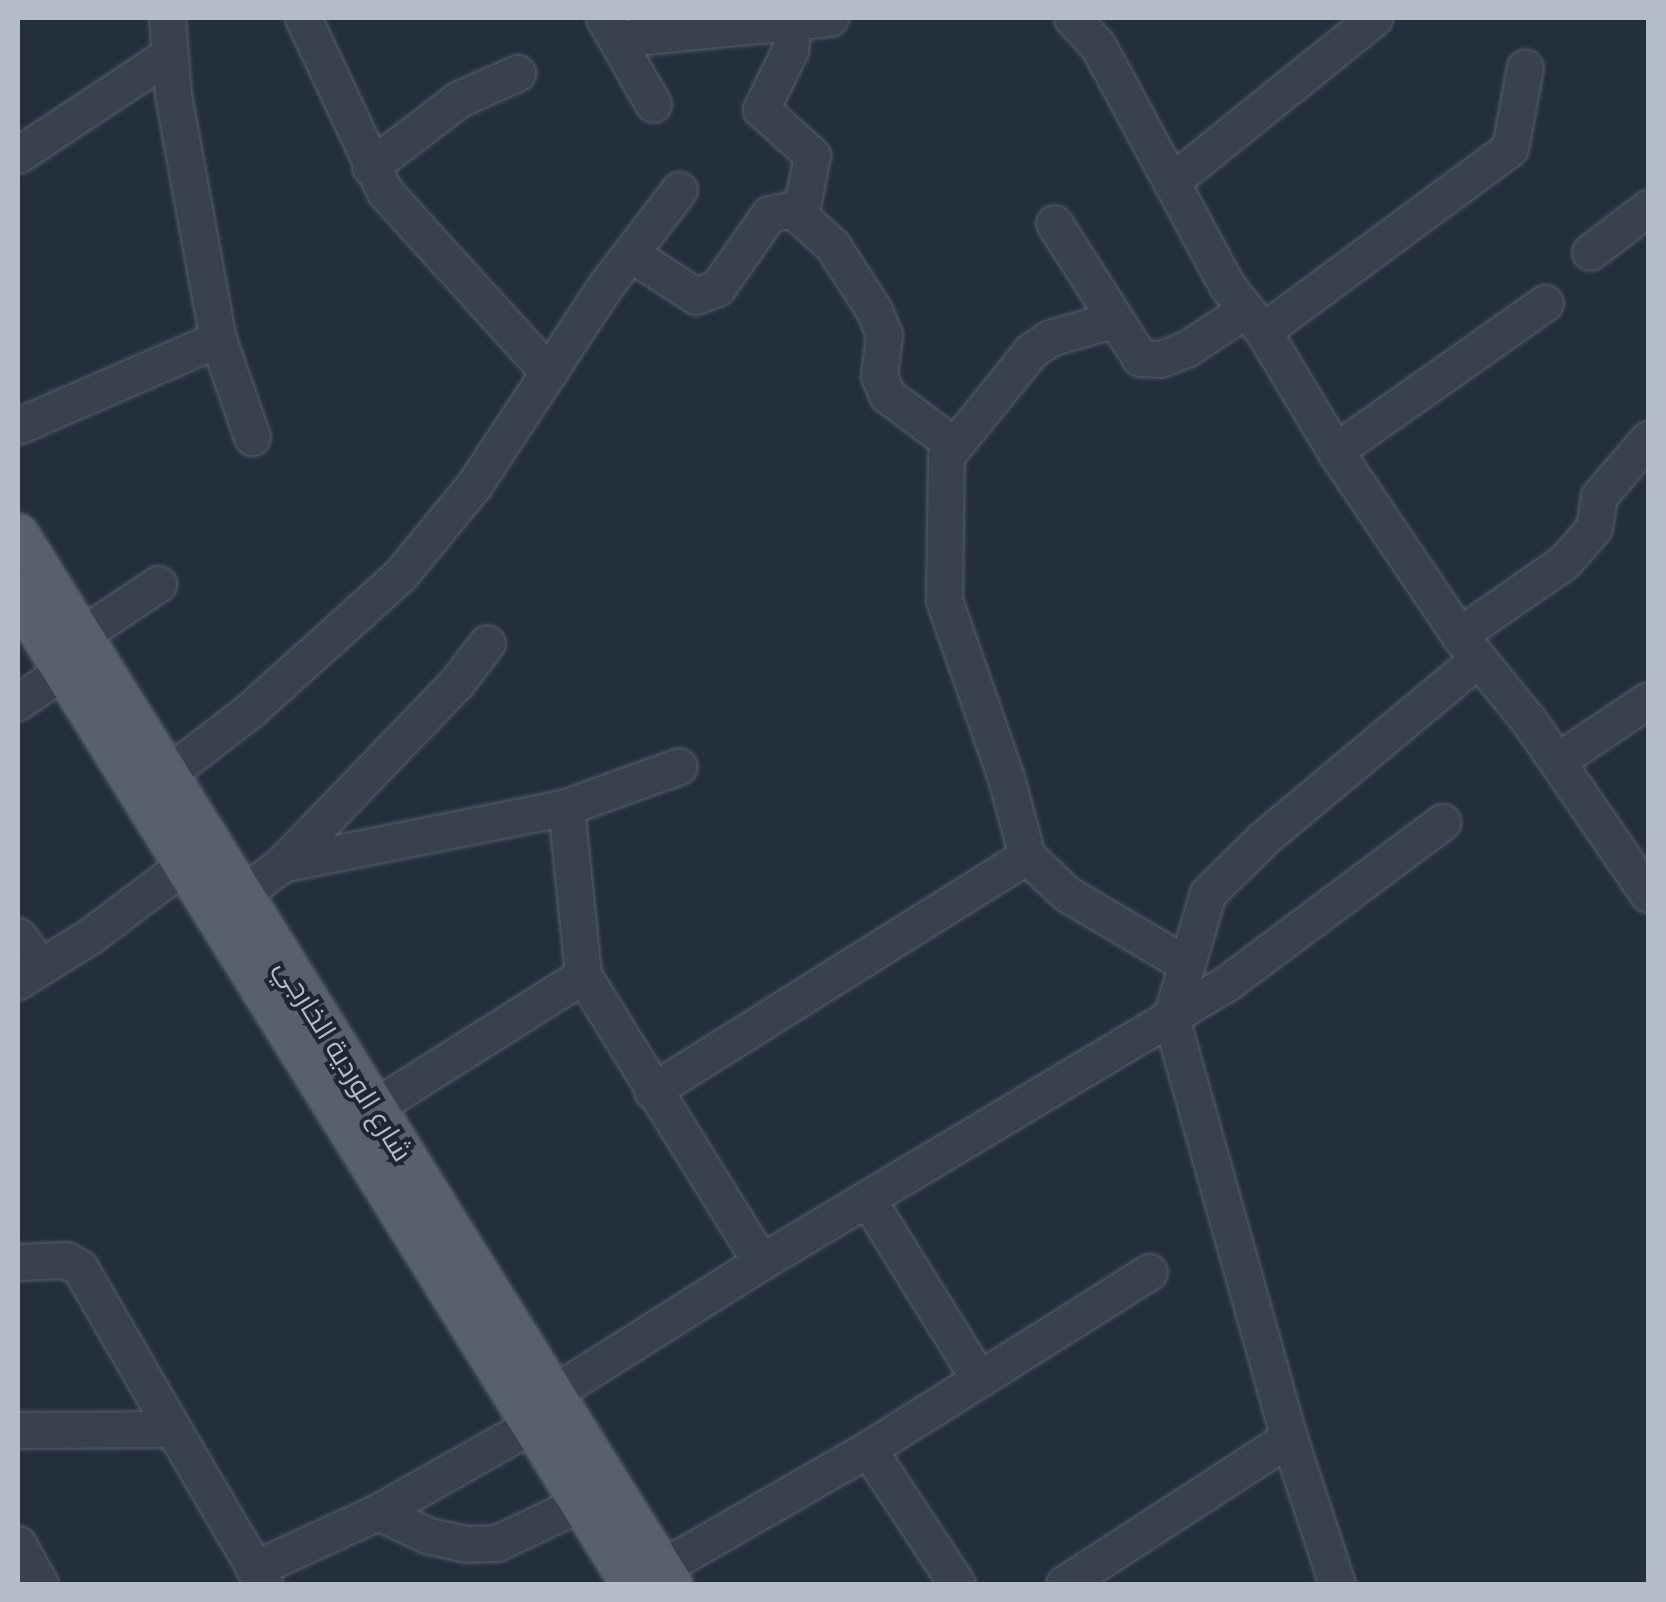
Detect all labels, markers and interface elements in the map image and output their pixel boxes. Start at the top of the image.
street label: شارع الوردية الخارجي [268,953,420,1167]

